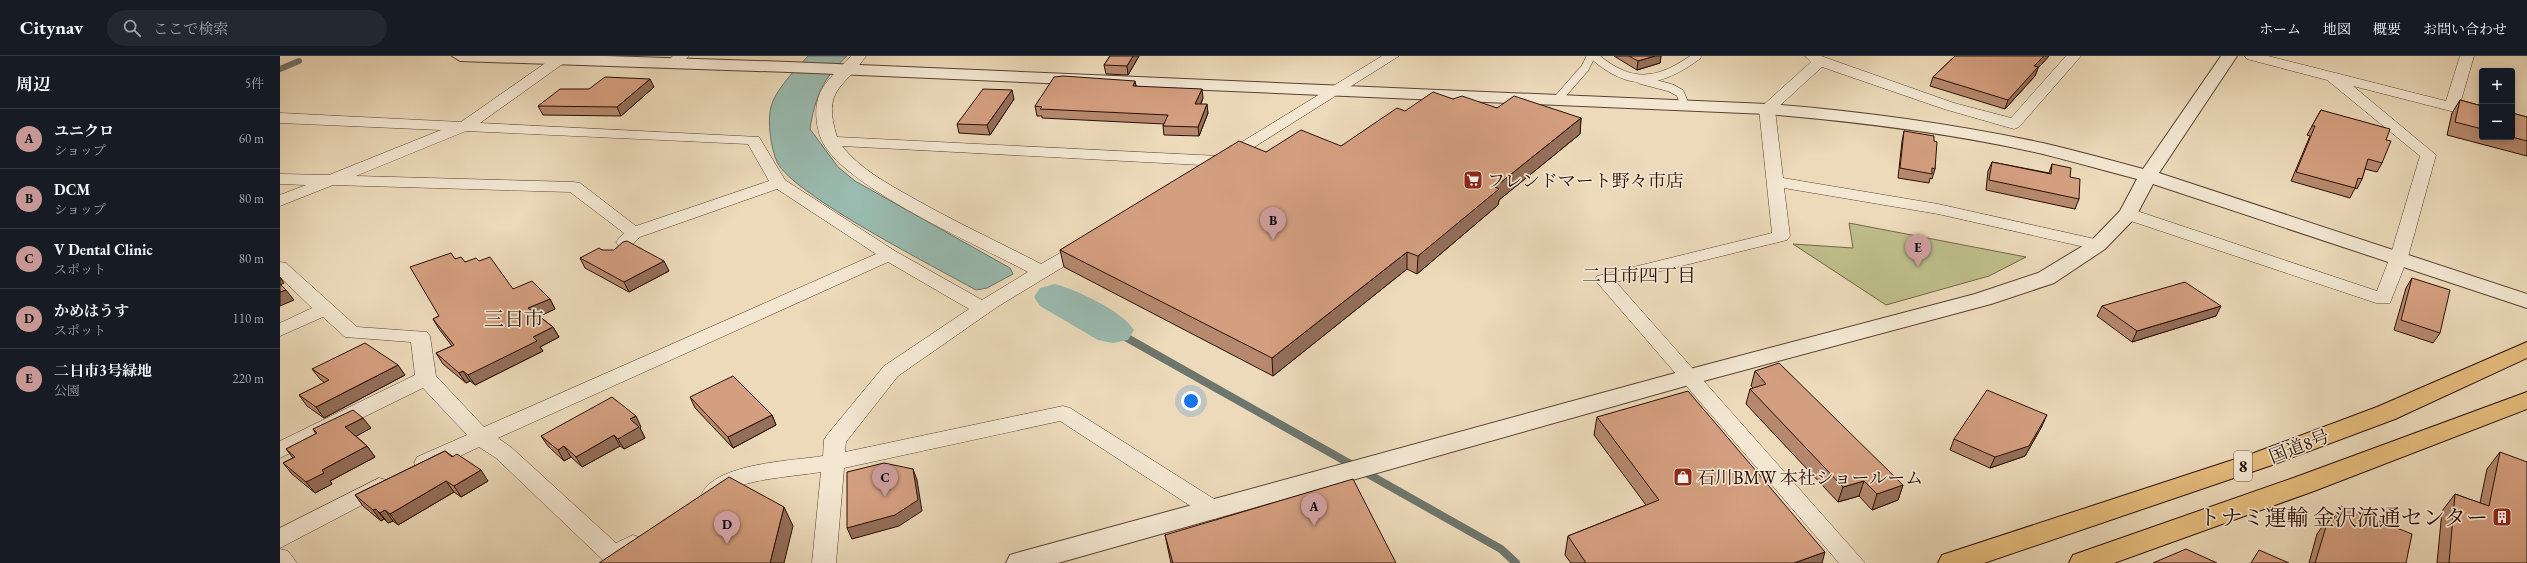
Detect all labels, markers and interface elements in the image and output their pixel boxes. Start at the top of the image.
search box [107,10,387,46]
text: Citynav [20,15,83,40]
icon: search [121,17,143,39]
text: ここで検索 [153,19,228,38]
text: ホーム [2259,20,2301,38]
text: 地図 [2323,20,2351,38]
text: 概要 [2373,20,2401,38]
text: お問い合わせ [2423,20,2507,38]
map controls [2479,68,2515,140]
button: + [2479,68,2515,104]
text: 周辺 [16,73,50,95]
text: 5件 [245,75,264,92]
button: − [2479,104,2515,140]
text: ユニクロ [54,121,114,140]
text: A [24,130,34,147]
text: 60 m [239,130,264,147]
text: ショップ [54,142,106,159]
supermarket icon: フレンドマート野々市店 [1462,169,1484,191]
place label: フレンドマート野々市店 [1487,169,1684,192]
text: DCM [54,180,90,199]
text: B [25,190,33,207]
text: 80 m [239,190,264,207]
text: ショップ [54,201,106,218]
pin: B [1260,207,1286,240]
pin: E [1905,234,1931,267]
text: V Dental Clinic [54,240,153,259]
text: C [24,250,34,267]
text: 80 m [239,250,264,267]
text: スポット [54,261,106,278]
district label: 二日市四丁目 [1582,263,1696,288]
text: かめはうす [54,301,129,320]
district label: 三日市 [484,306,544,332]
text: D [24,310,34,327]
text: 110 m [233,310,264,327]
text: スポット [54,322,106,339]
text: 二日市3号緑地 [54,361,152,380]
text: E [25,370,33,387]
text: 220 m [233,370,264,387]
text: 公園 [54,382,80,399]
your location [1181,391,1201,411]
street label: 国道8号 [2266,424,2332,468]
road number: 8 [2234,451,2252,481]
pin: C [872,464,898,497]
shop icon: 石川BMW 本社ショールーム [1672,466,1694,488]
place label: 石川BMW 本社ショールーム [1697,466,1923,489]
pin: A [1301,493,1327,526]
place label: トナミ運輸 金沢流通センター [2198,503,2488,532]
building icon: トナミ運輸 金沢流通センター [2491,506,2513,528]
pin: D [714,511,740,544]

